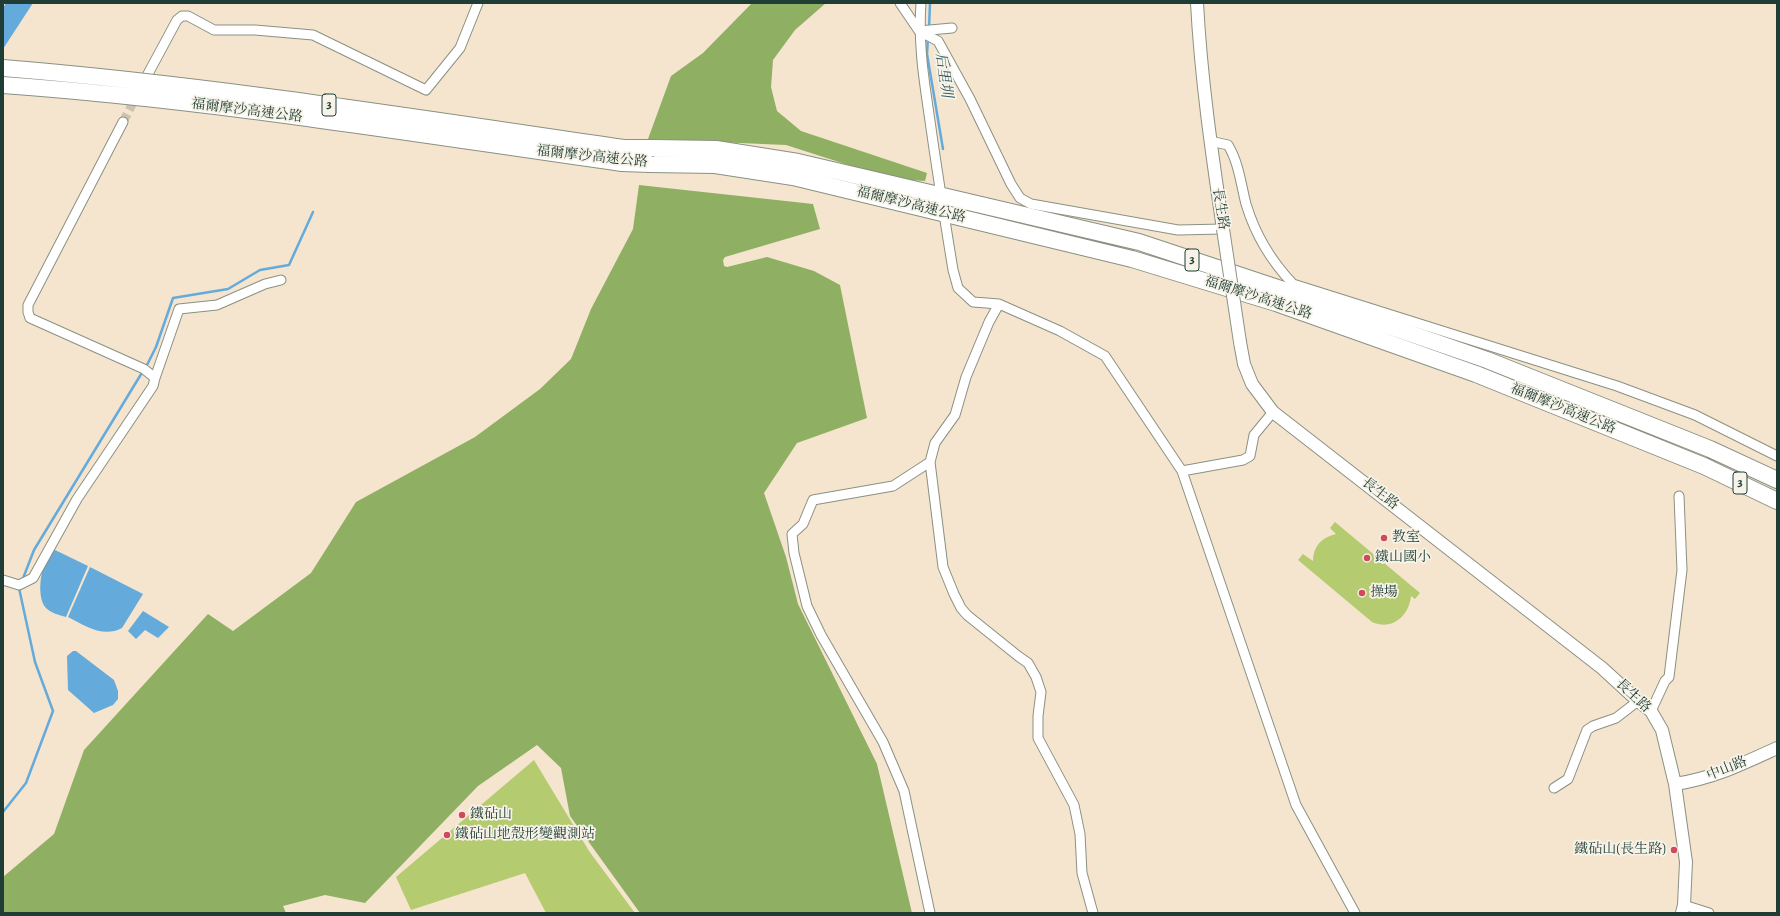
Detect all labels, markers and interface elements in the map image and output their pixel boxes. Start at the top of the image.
water label: 后里圳 [931,51,955,99]
road number: 3 [322,94,336,116]
street label: 福爾摩沙高速公路 [190,96,304,126]
street label: 福爾摩沙高速公路 [535,143,649,171]
street label: 福爾摩沙高速公路 [855,183,967,227]
street label: 長生路 [1208,187,1232,231]
road number: 3 [1185,249,1199,271]
street label: 福爾摩沙高速公路 [1202,273,1314,323]
street label: 福爾摩沙高速公路 [1508,380,1618,438]
road number: 3 [1733,472,1747,494]
street label: 長生路 [1358,474,1402,514]
place label: 教室 [1392,530,1420,546]
marker: 教室 [1379,533,1389,543]
place label: 鐵山國小 [1375,550,1431,566]
marker: 鐵山國小 [1362,553,1372,563]
place label: 操場 [1370,585,1398,601]
marker: 操場 [1357,588,1367,598]
street label: 長生路 [1612,676,1654,716]
street label: 中山路 [1704,753,1750,785]
place label: 鐵砧山 [470,807,512,823]
marker: 鐵砧山 [457,810,467,820]
place label: 鐵砧山地殼形變觀測站 [455,827,595,843]
marker: 鐵砧山地殼形變觀測站 [442,830,452,840]
place label: 鐵砧山(長生路) [1574,842,1666,858]
marker: 鐵砧山(長生路) [1669,845,1679,855]

